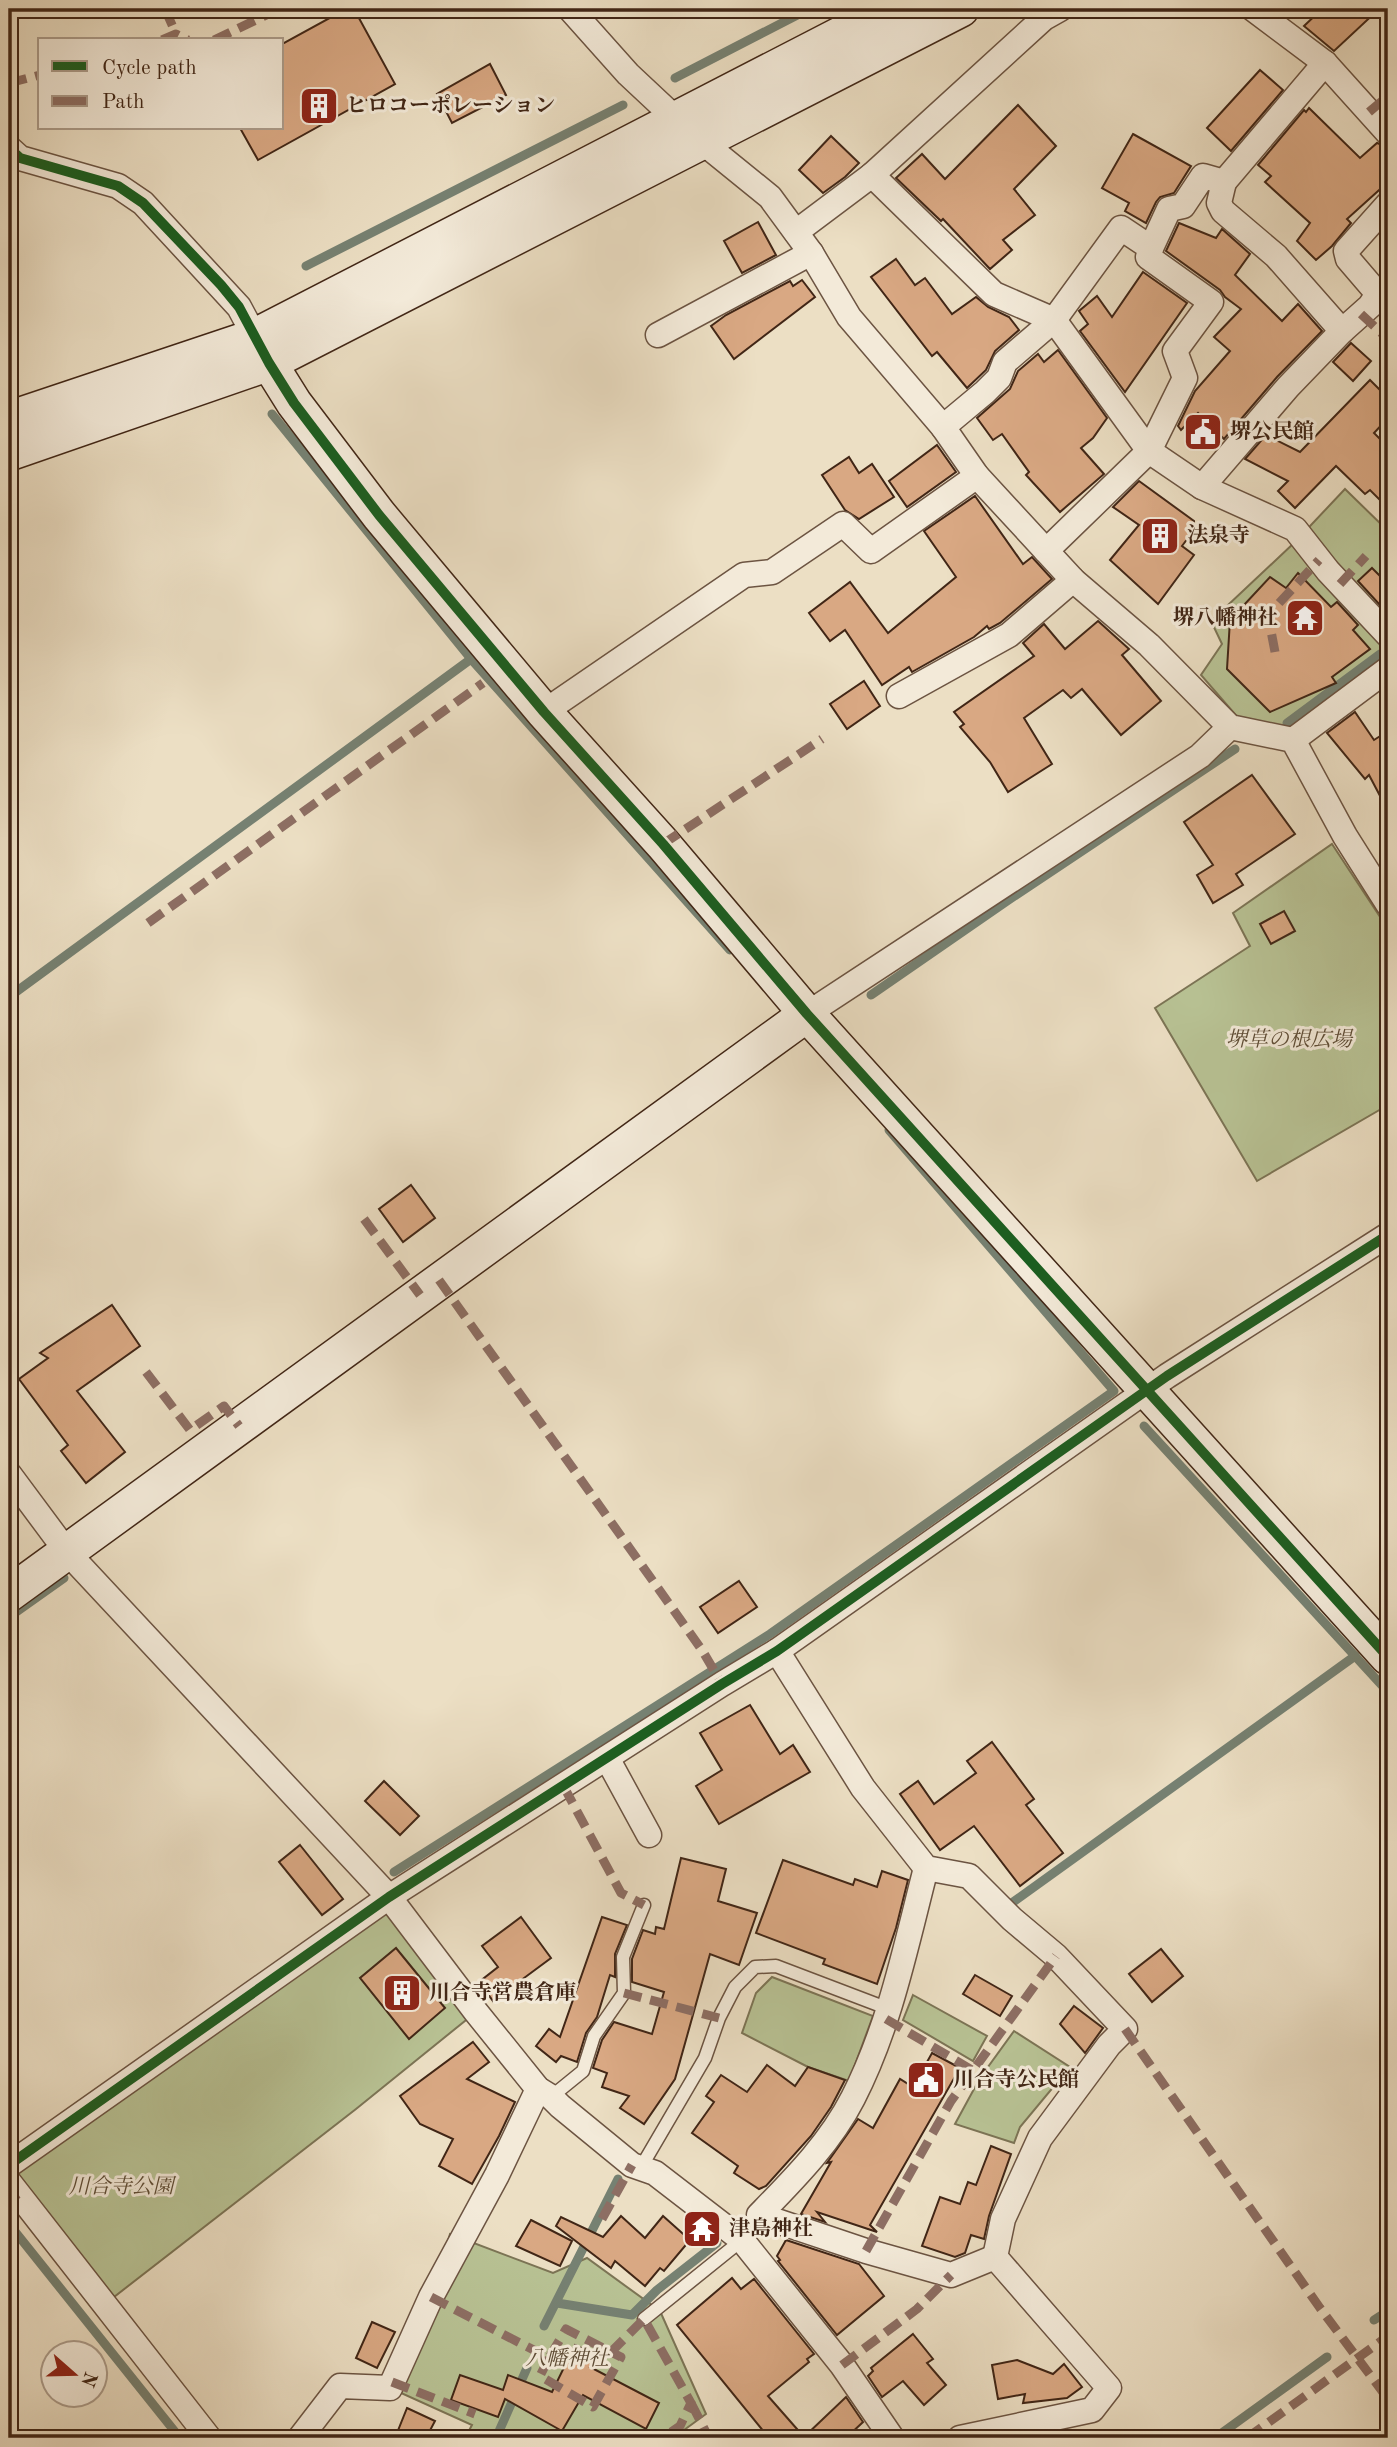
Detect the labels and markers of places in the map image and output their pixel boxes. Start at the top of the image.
building icon: ヒロコーポレーション [298,85,340,127]
place label: ヒロコーポレーション [346,94,555,117]
public building icon: 堺公民館 [1182,411,1224,453]
place label: 堺公民館 [1230,420,1314,443]
building icon: 法泉寺 [1139,515,1181,557]
place label: 法泉寺 [1187,523,1250,547]
temple icon: 堺八幡神社 [1284,597,1326,639]
place label: 堺八幡神社 [1173,606,1278,629]
building icon: 川合寺営農倉庫 [381,1972,423,2014]
place label: 川合寺営農倉庫 [429,1981,576,2004]
public building icon: 川合寺公民館 [905,2059,947,2101]
place label: 川合寺公民館 [953,2068,1079,2091]
temple icon: 津島神社 [681,2208,723,2250]
place label: 津島神社 [729,2217,813,2240]

